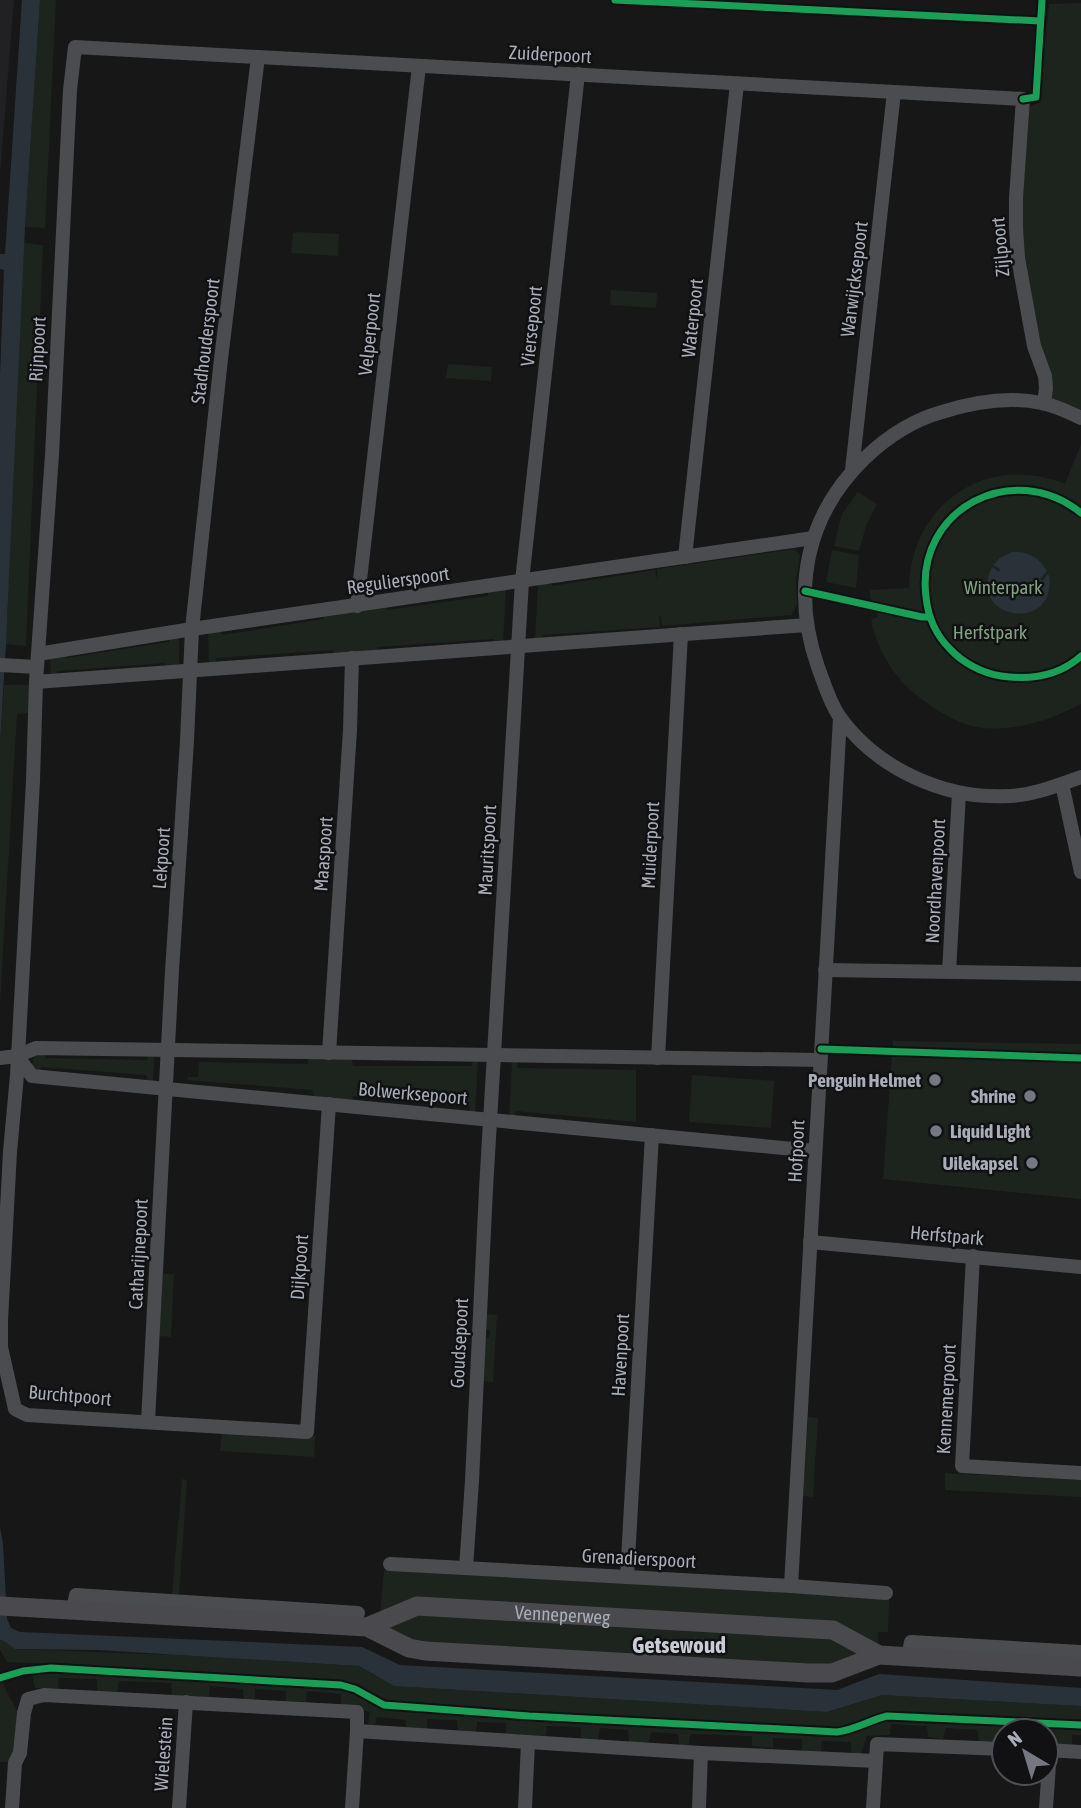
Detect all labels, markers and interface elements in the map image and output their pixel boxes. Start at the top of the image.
street label: Zuiderpoort [508,41,592,67]
street label: Zijlpoort [986,216,1014,278]
street label: Warwijcksepoort [836,220,872,338]
street label: Stadhouderspoort [186,277,224,405]
street label: Waterpoort [677,277,707,359]
street label: Viersepoort [516,285,546,367]
street label: Velperpoort [354,291,384,377]
street label: Rijnpoort [24,316,50,382]
street label: Regulierspoort [345,562,451,598]
park label: Winterpark [964,576,1043,598]
park label: Herfstpark [953,621,1028,643]
street label: Muiderpoort [637,801,663,889]
street label: Mauritspoort [474,804,500,896]
street label: Maaspoort [309,816,337,892]
street label: Noordhavenpoort [921,818,949,944]
street label: Lekpoort [148,826,174,890]
place label: Penguin Helmet [808,1069,922,1091]
marker: Penguin Helmet [927,1072,943,1088]
street label: Bolwerksepoort [357,1077,469,1109]
place label: Shrine [971,1085,1016,1107]
marker: Shrine [1022,1088,1038,1104]
street label: Hofpoort [783,1119,809,1183]
place label: Liquid Light [950,1120,1031,1142]
marker: Liquid Light [928,1123,944,1139]
place label: Uilekapsel [942,1152,1019,1174]
marker: Uilekapsel [1024,1155,1040,1171]
street label: Catharijnepoort [124,1198,152,1310]
street label: Herfstpark [909,1221,986,1249]
street label: Dijkpoort [286,1234,312,1300]
street label: Goudsepoort [446,1297,472,1389]
street label: Havenpoort [607,1313,633,1397]
street label: Kennemerpoort [932,1343,960,1455]
street label: Burchtpoort [28,1380,112,1410]
street label: Grenadierspoort [581,1544,697,1572]
street label: Venneperweg [514,1601,612,1628]
district label: Getsewoud [632,1632,726,1658]
street label: Wielestein [149,1716,177,1792]
north arrow [990,1717,1060,1787]
text: N [1003,1726,1026,1751]

